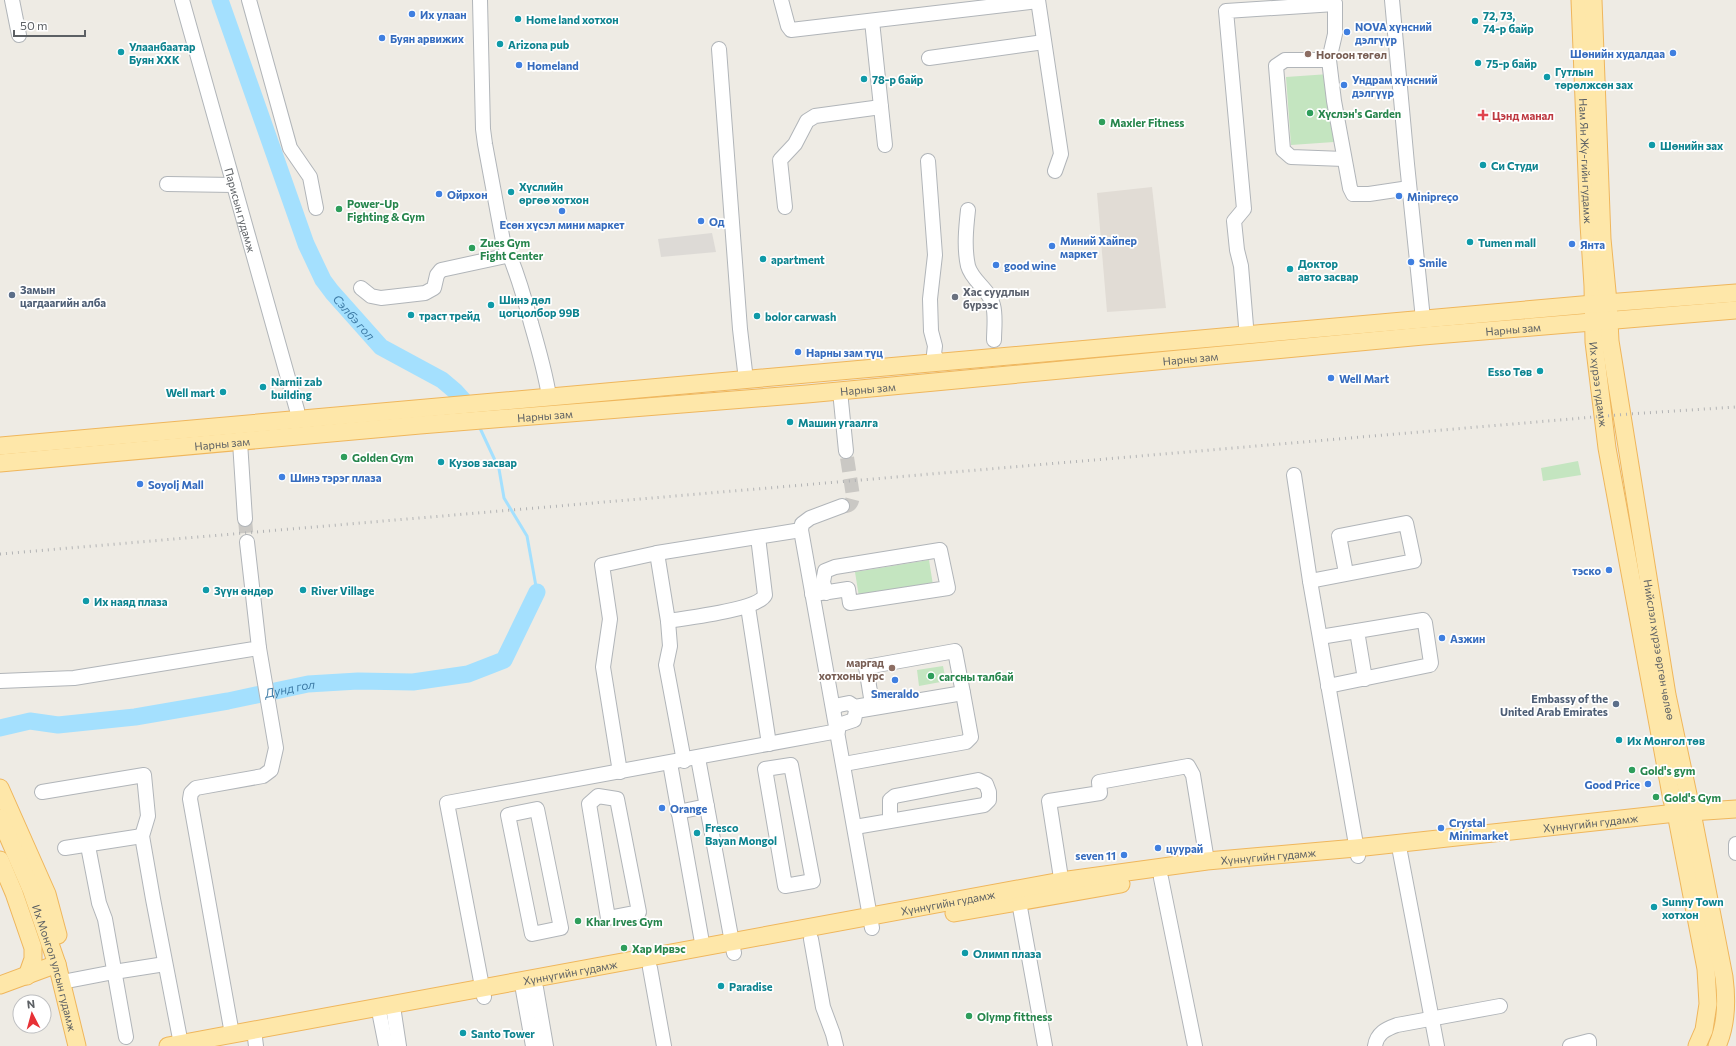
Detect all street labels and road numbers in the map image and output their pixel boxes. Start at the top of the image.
street label: Нам Ян Жү-гийн гудамж [1577,98,1595,224]
street label: Парисын гудамж [223,166,259,254]
street label: Нарны зам [1485,320,1541,337]
street label: Их хүрээ гудамж [1587,341,1611,428]
street label: Нарны зам [1162,349,1219,367]
street label: Нарны зам [839,379,896,397]
street label: Нарны зам [517,406,573,424]
street label: Нарны зам [194,434,251,452]
street label: Нийслэл хүрээ өргөн чөлөө [1642,578,1679,721]
street label: Хүннүгийн гудамж [1542,811,1639,834]
street label: Хүннүгийн гудамж [1220,845,1317,866]
street label: Хүннүгийн гудамж [900,887,996,917]
street label: Их Монгол улсын гудамж [30,903,80,1033]
street label: Хүннүгийн гудамж [522,957,619,987]

